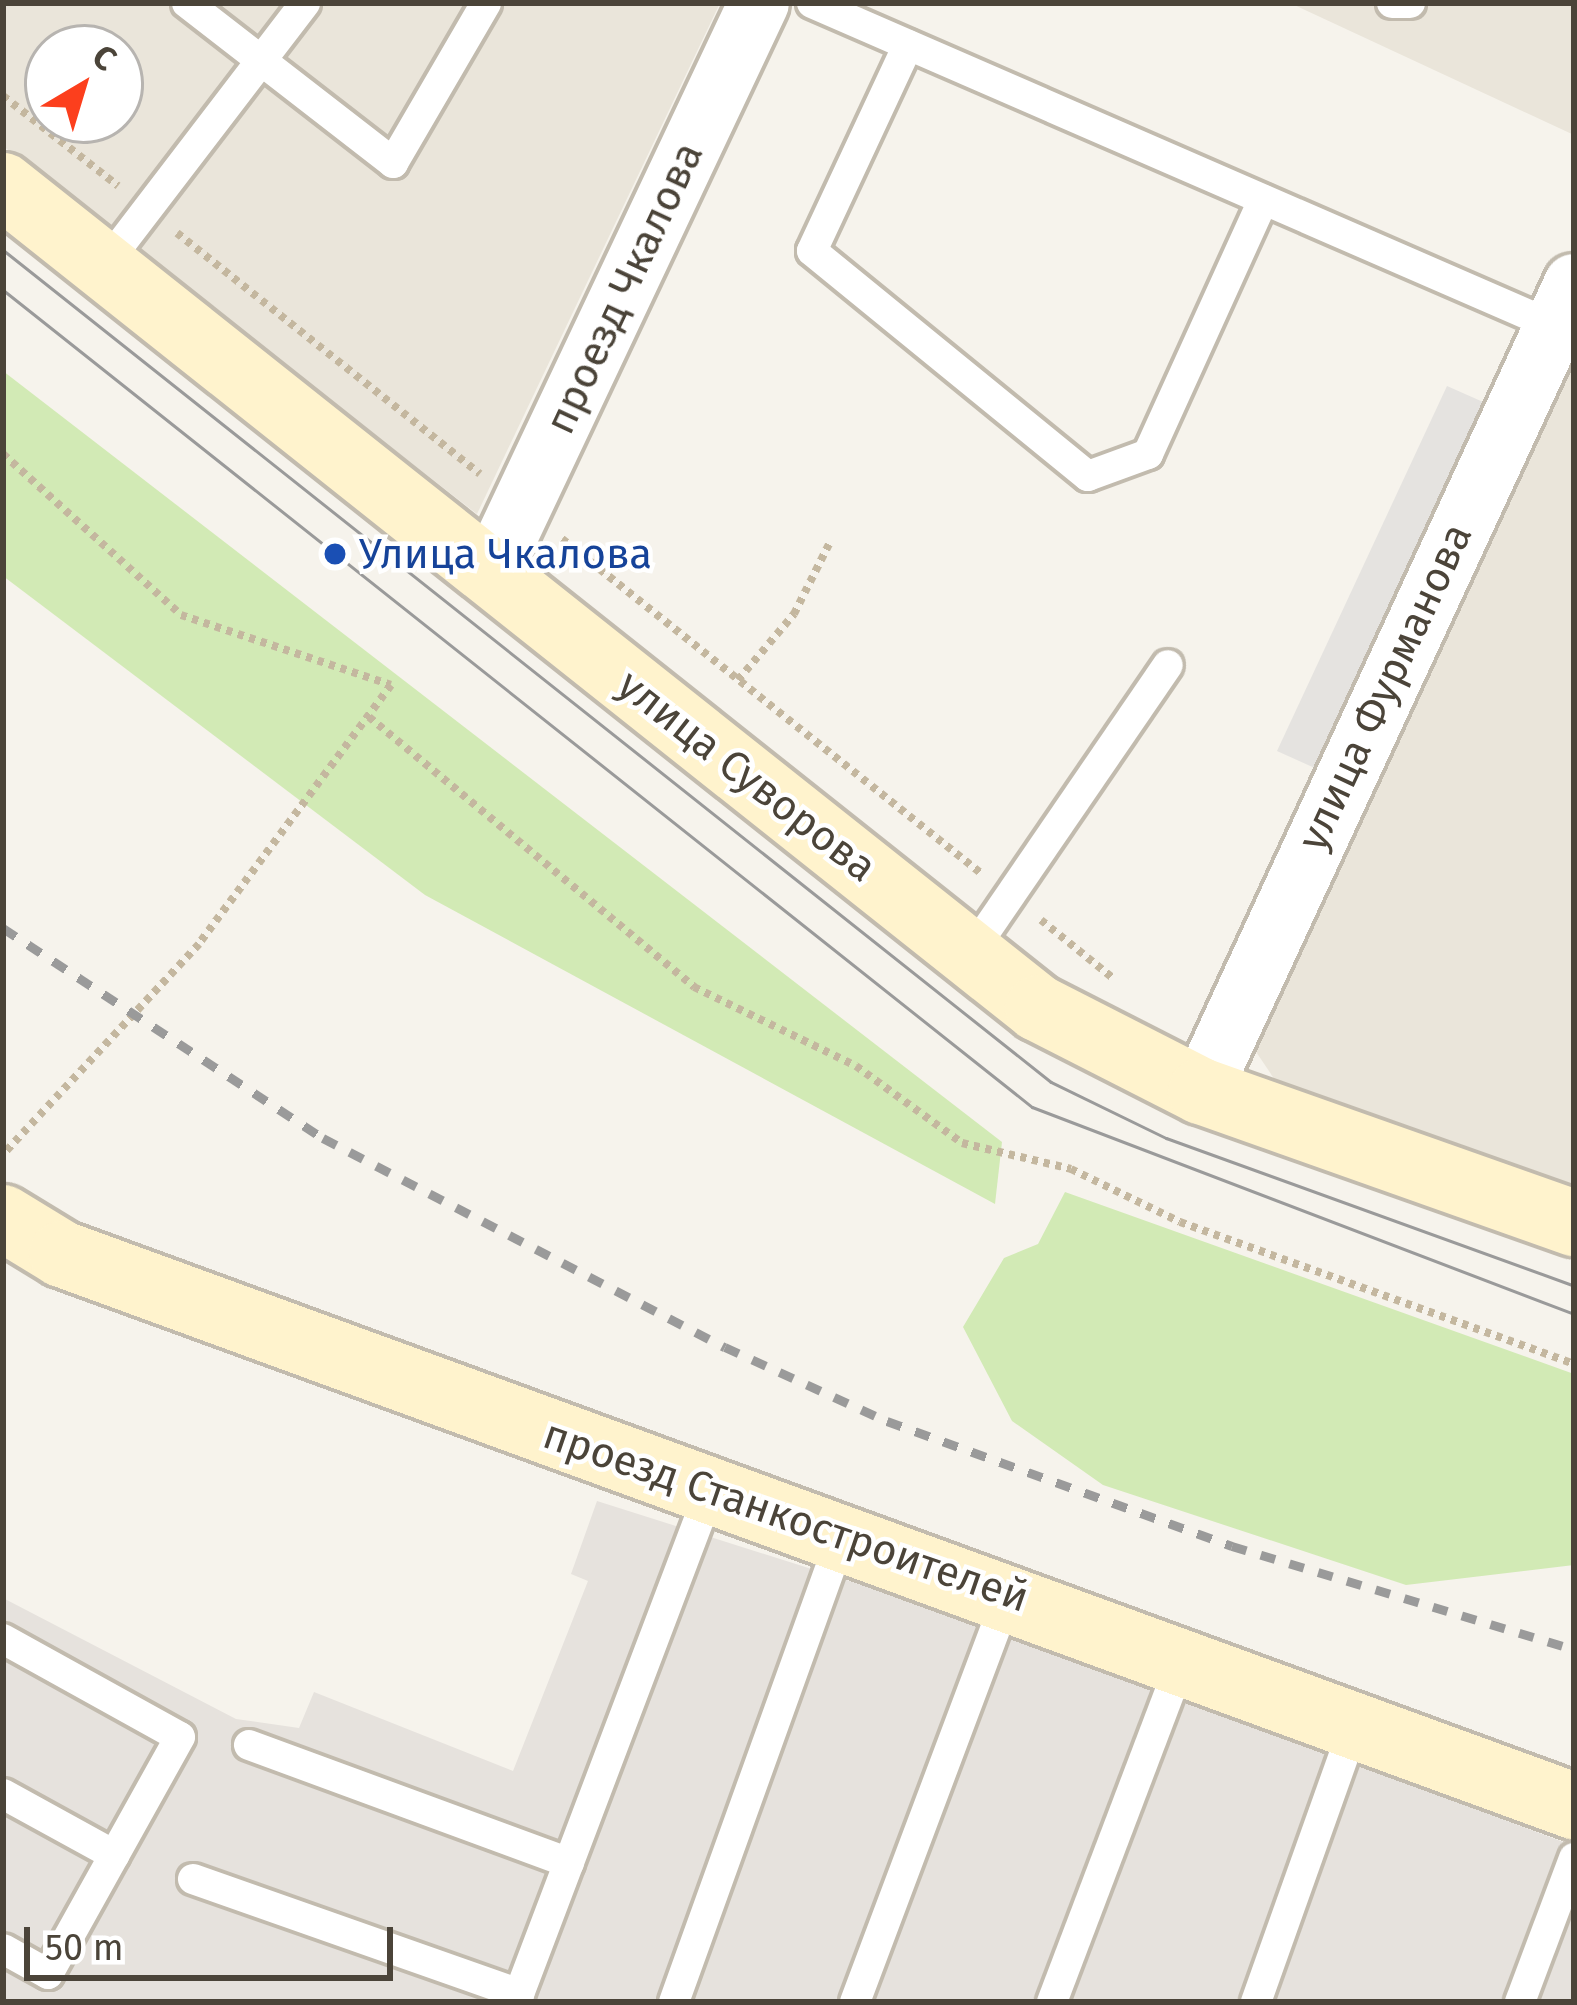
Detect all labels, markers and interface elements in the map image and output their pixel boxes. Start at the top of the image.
north arrow [24,24,144,144]
text: С [85,36,124,80]
street label: проезд Чкалова [534,134,714,442]
street label: улица Фурманова [1287,516,1483,858]
place label: Улица Чкалова [359,529,652,579]
marker: Улица Чкалова [322,541,348,567]
street label: улица Суворова [608,660,886,892]
street label: проезд Станкостроителей [537,1409,1035,1623]
scale bar [30,1903,399,1977]
text: 50 m [45,1926,124,1970]

